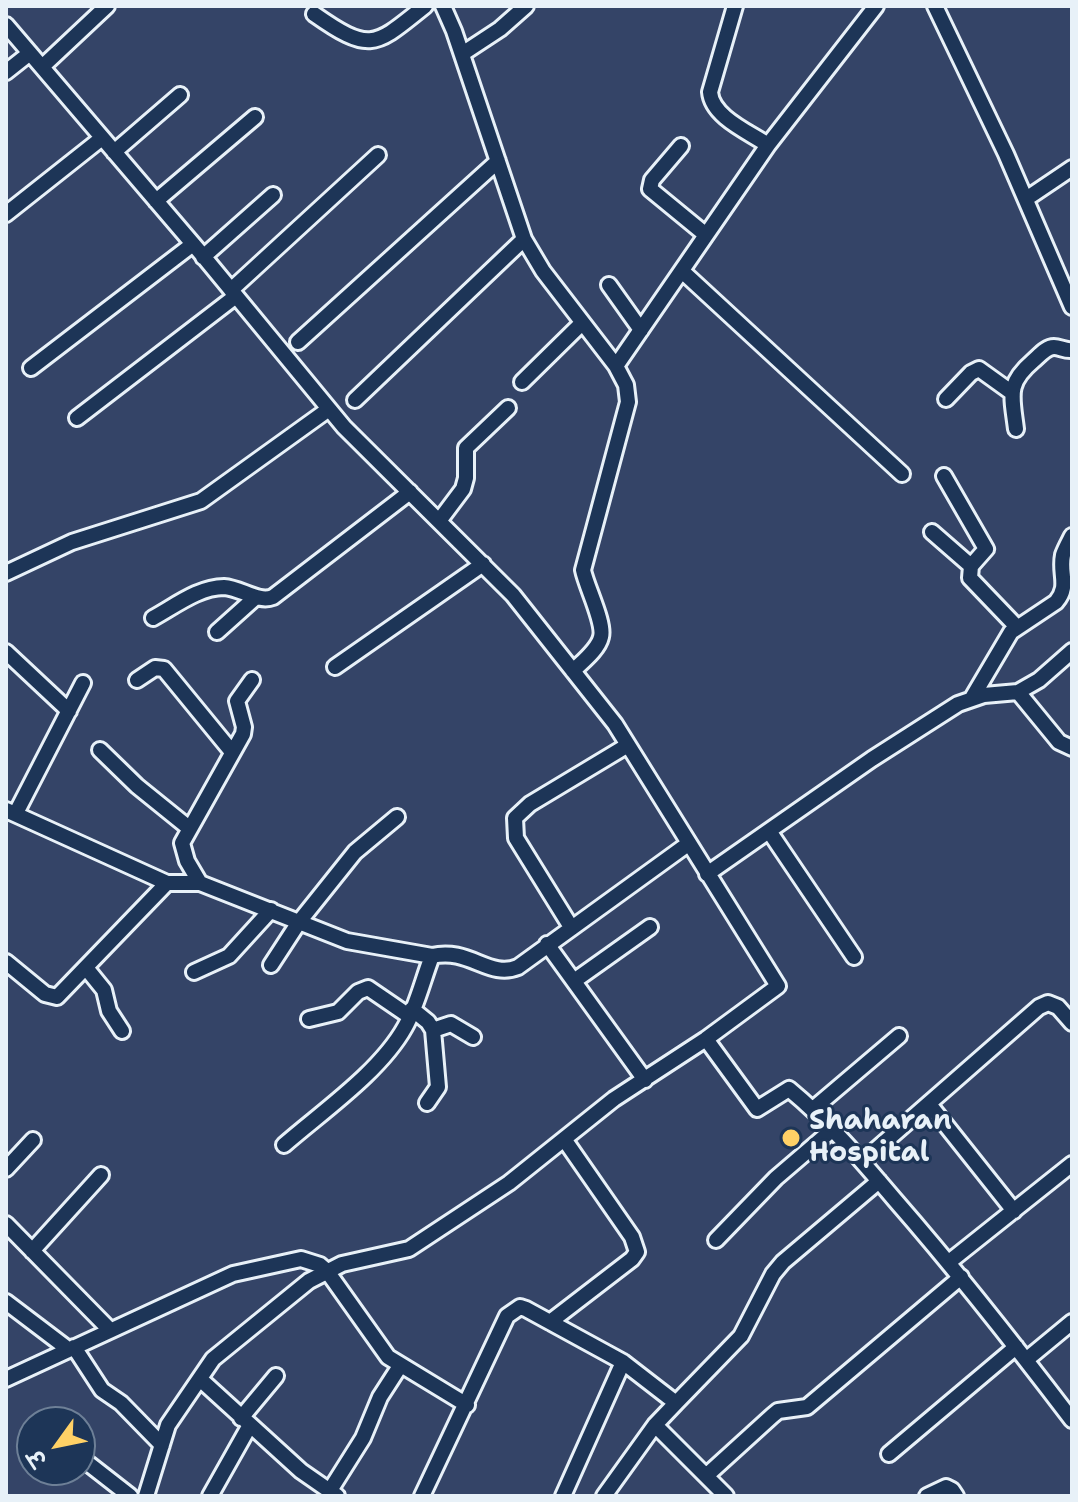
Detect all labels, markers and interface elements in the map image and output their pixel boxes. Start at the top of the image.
place label: Shaharan Hospital [809,1105,952,1171]
marker: Shaharan Hospital [780,1127,802,1149]
north arrow [16,1406,96,1486]
text: उ [21,1444,53,1472]

